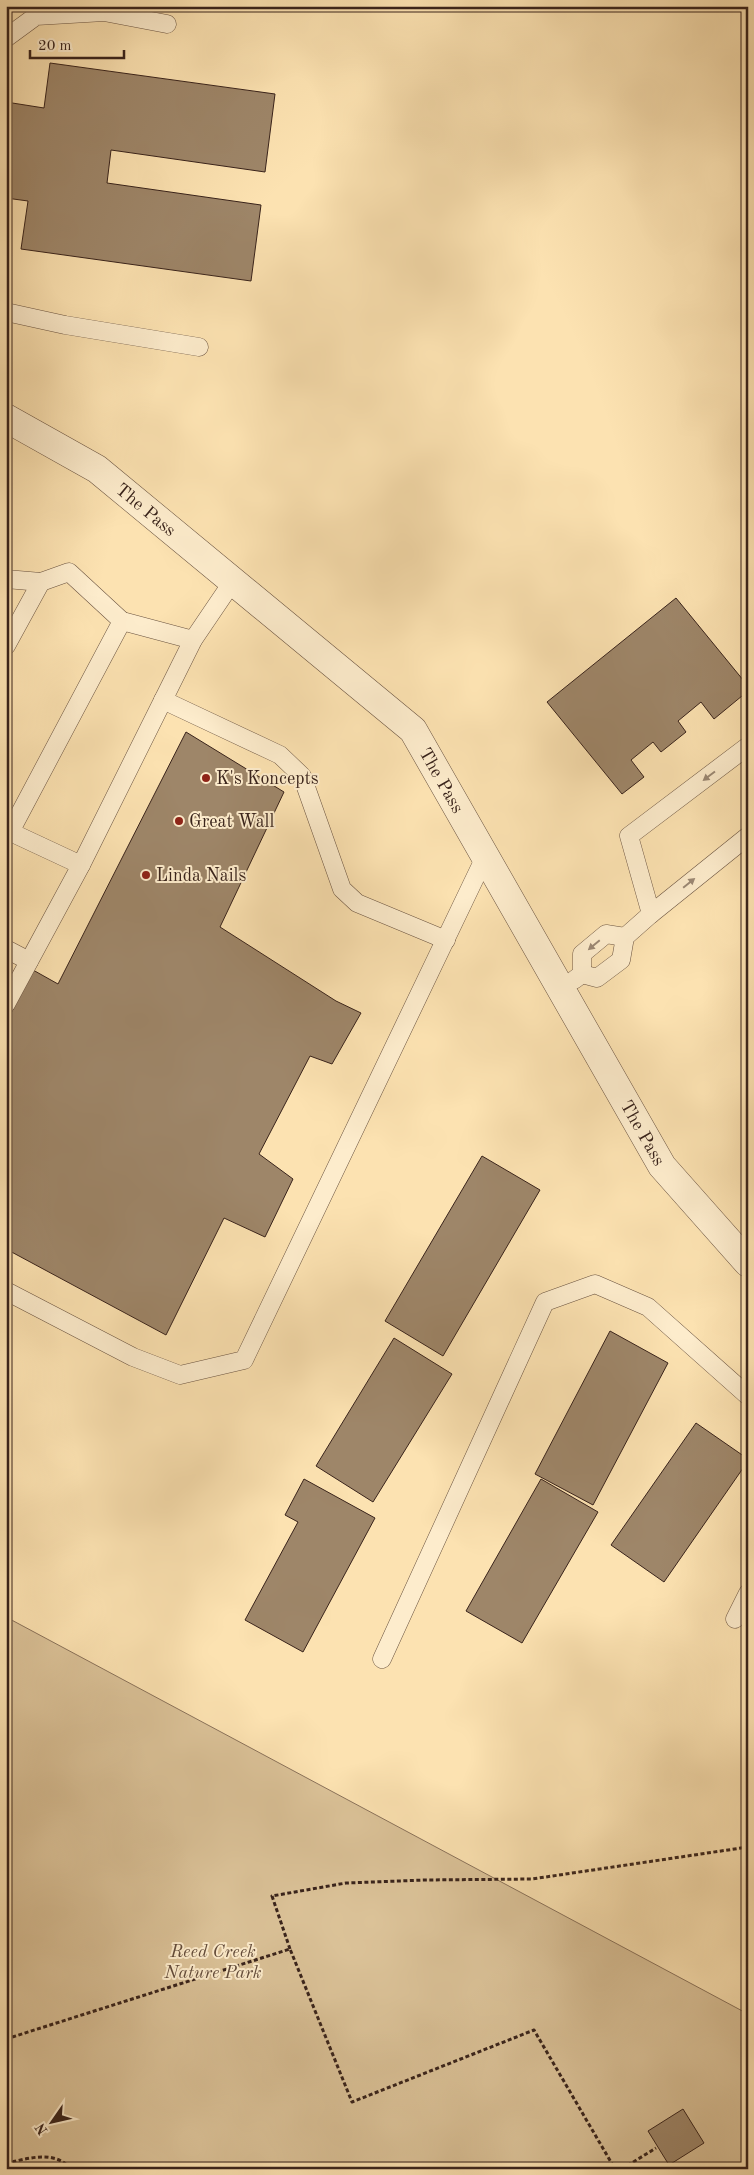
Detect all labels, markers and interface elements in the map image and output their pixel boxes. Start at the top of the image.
scale bar [30,28,124,60]
text: 20 m [38,39,72,54]
street label: The Pass [112,480,179,540]
street label: The Pass [415,745,467,817]
place label: K's Koncepts [216,770,319,788]
one-way arrow [702,771,716,781]
marker: K's Koncepts [200,772,212,784]
place label: Great Wall [189,813,274,831]
marker: Great Wall [173,815,185,827]
place label: Linda Nails [156,867,246,885]
marker: Linda Nails [140,869,152,881]
one-way arrow [682,878,695,889]
one-way arrow [588,939,601,950]
street label: The Pass [616,1098,668,1169]
park label: Reed Creek Nature Park [163,1943,262,1982]
north arrow [28,2098,78,2148]
text: N [33,2120,51,2137]

